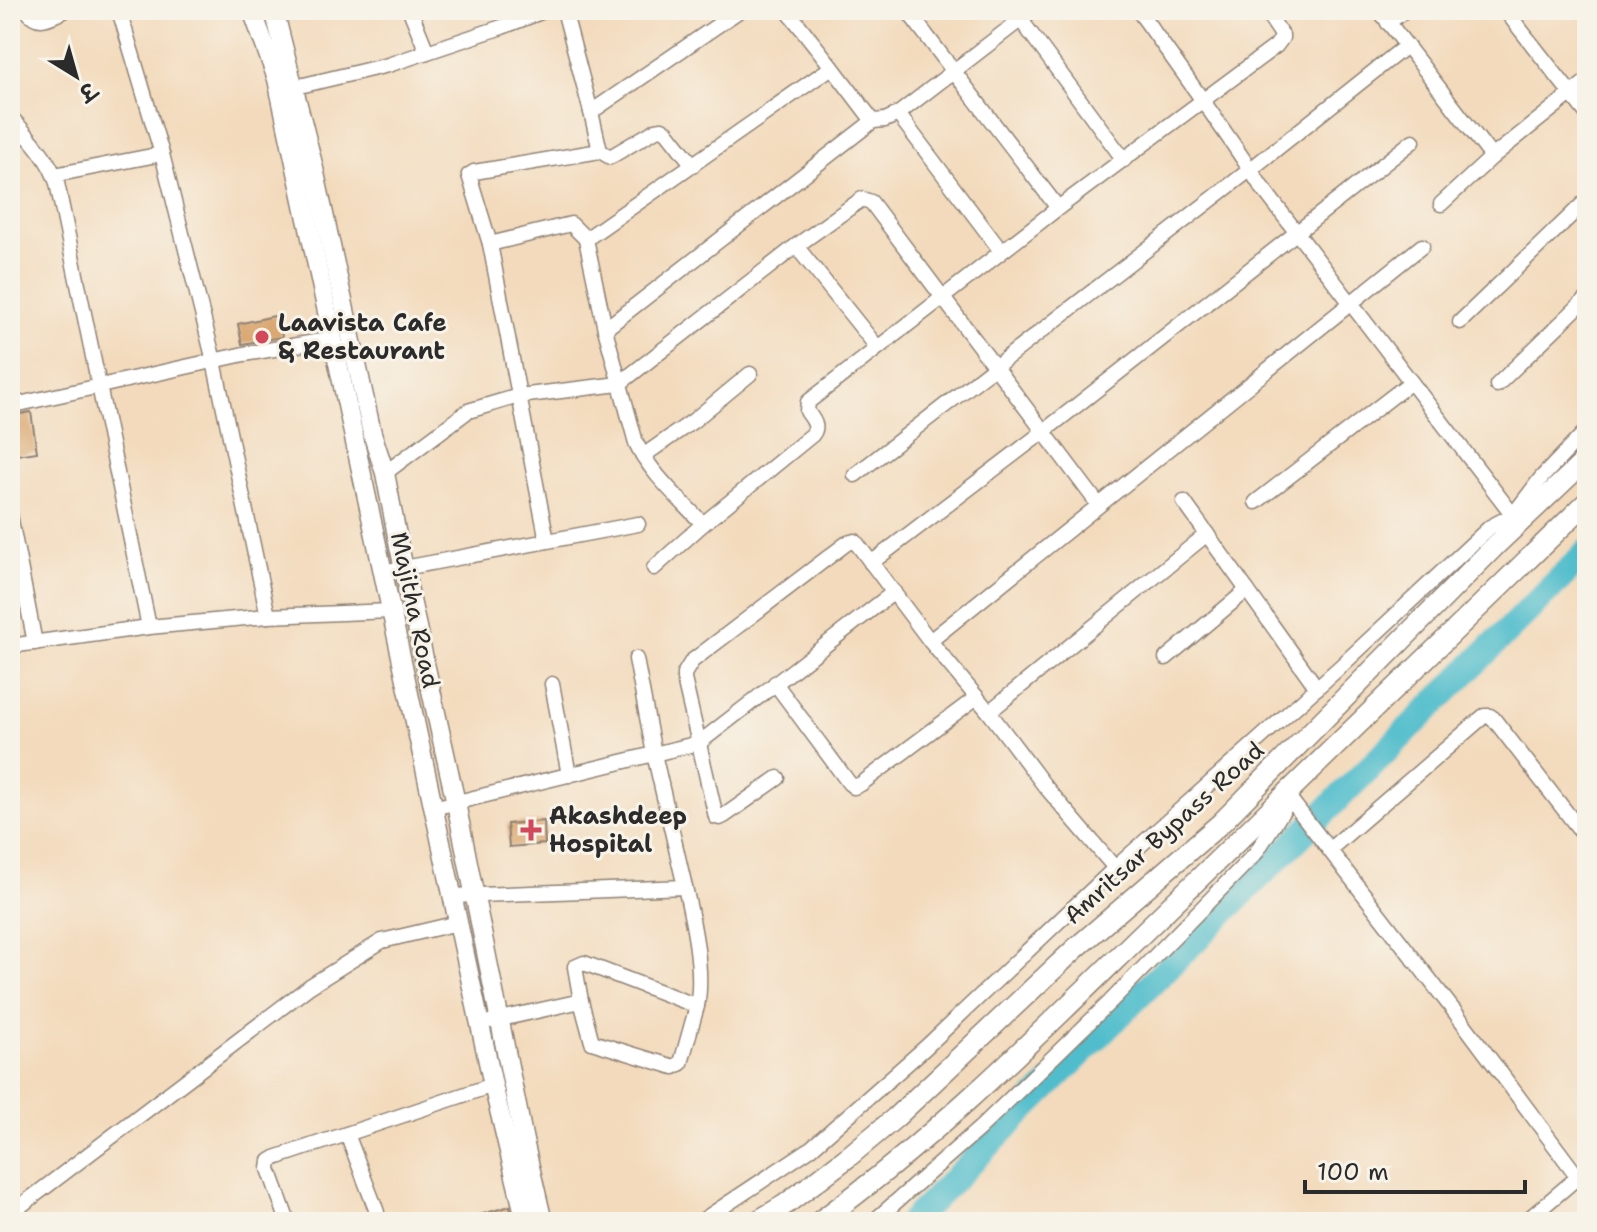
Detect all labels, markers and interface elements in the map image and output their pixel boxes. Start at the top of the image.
north arrow [36,36,116,116]
text: उ [71,74,104,109]
place label: Laavista Cafe & Restaurant [278,307,447,367]
marker: Laavista Cafe & Restaurant [253,328,271,346]
street label: Majitha Road [383,529,447,691]
street label: Amritsar Bypass Road [1057,735,1271,931]
place label: Akashdeep Hospital [549,800,687,860]
marker: Akashdeep Hospital [520,819,542,841]
scale bar [1305,1144,1525,1194]
text: 100 m [1317,1156,1389,1188]

